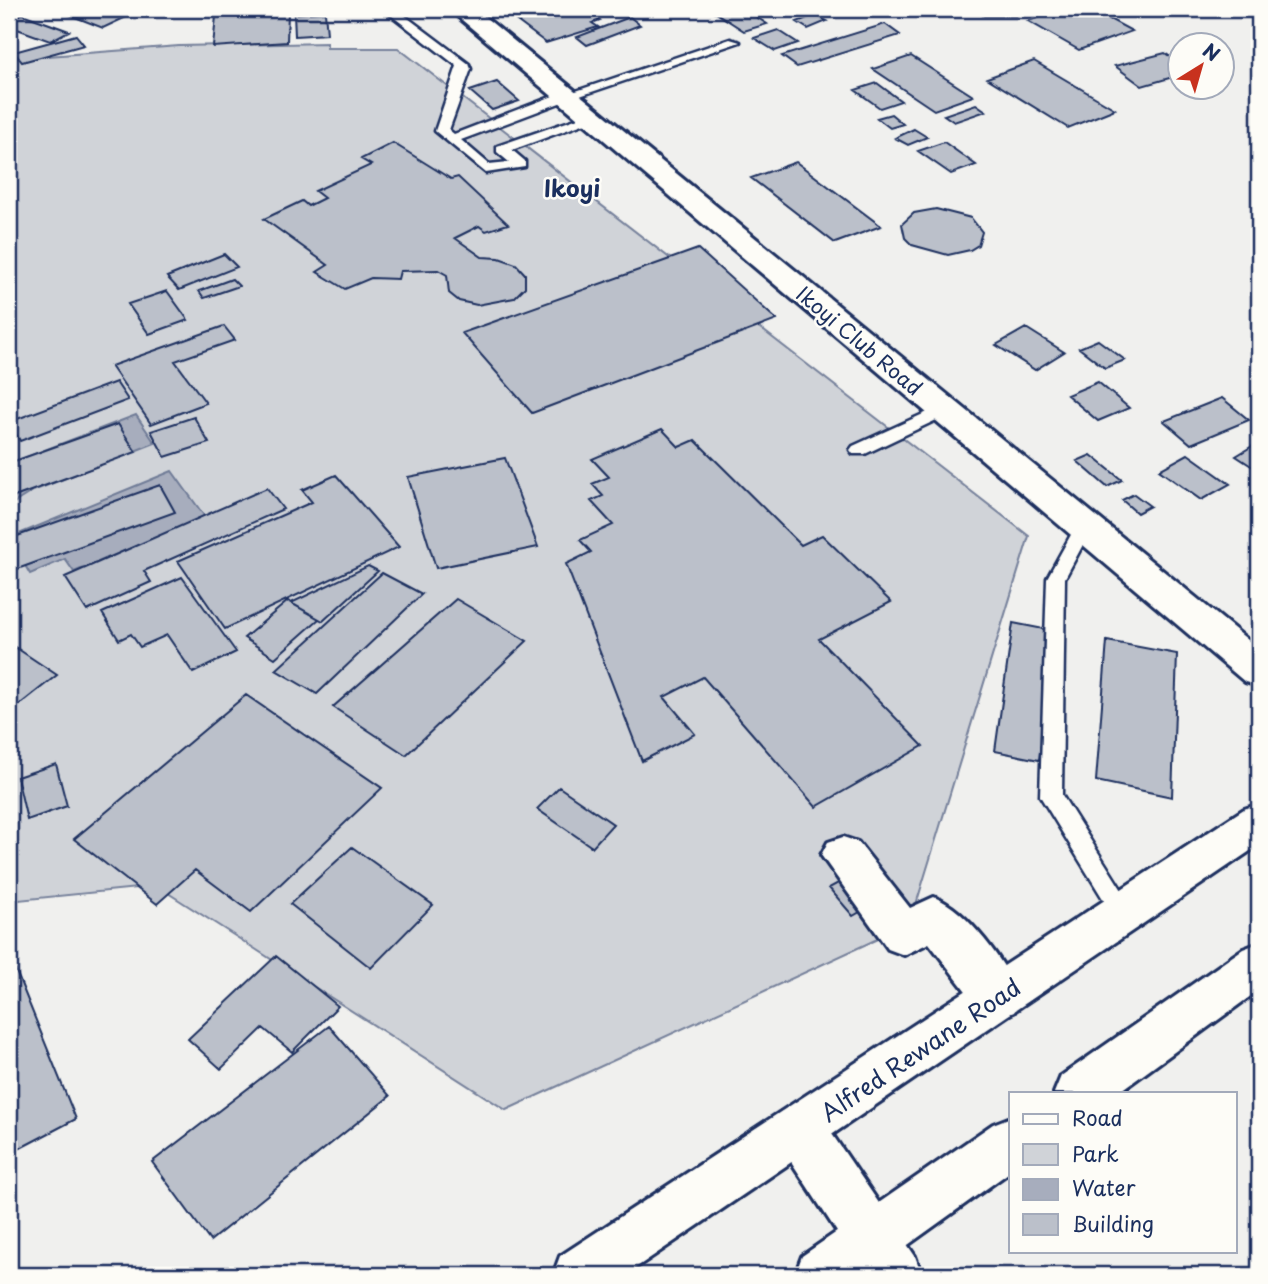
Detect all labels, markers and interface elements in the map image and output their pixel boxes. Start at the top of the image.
north arrow [1166,32,1236,102]
text: N [1197,36,1226,67]
district label: Ikoyi [544,170,600,205]
street label: Ikoyi Club Road [790,277,930,403]
street label: Alfred Rewane Road [813,968,1027,1130]
legend [1009,1092,1236,1252]
text: Road [1072,1101,1123,1133]
text: Park [1072,1137,1119,1169]
text: Water [1072,1171,1136,1203]
text: Building [1072,1207,1154,1239]

